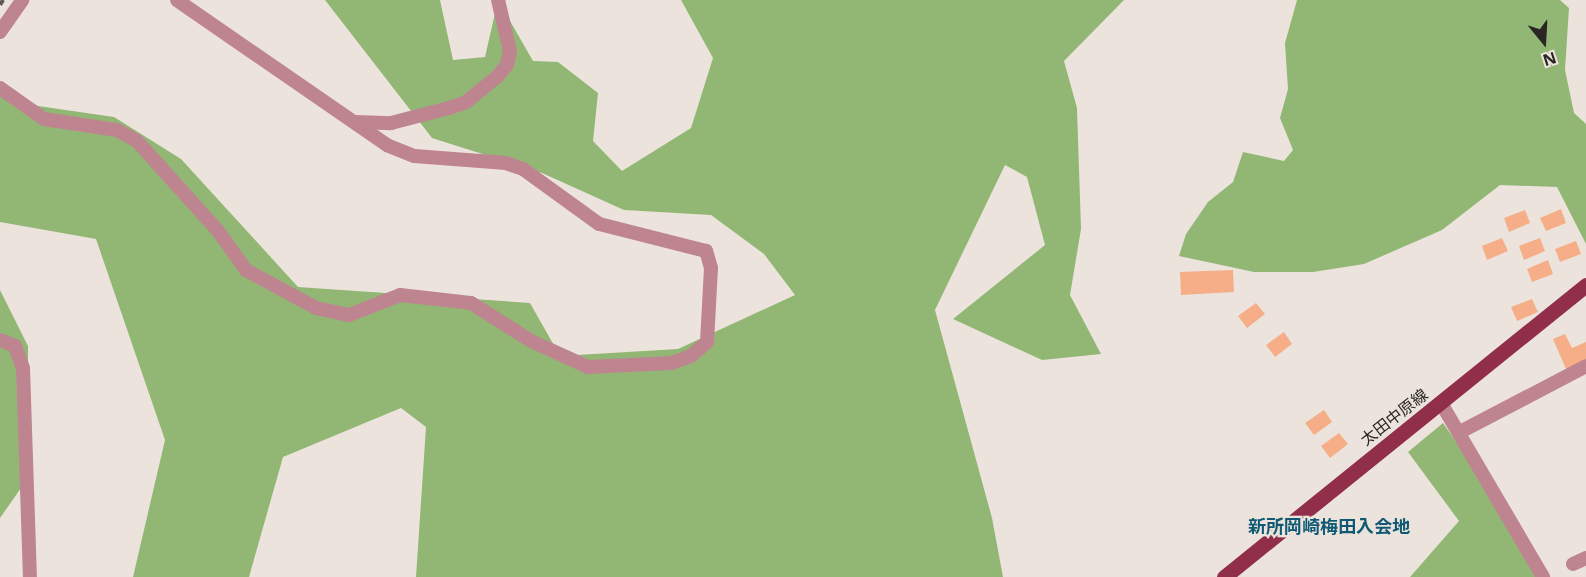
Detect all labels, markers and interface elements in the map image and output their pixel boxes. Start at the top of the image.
north arrow [1514,12,1574,72]
text: N [1540,47,1559,72]
street label: 太田中原線 [1357,385,1431,449]
district label: 新所岡崎梅田入会地 [1248,515,1410,537]

